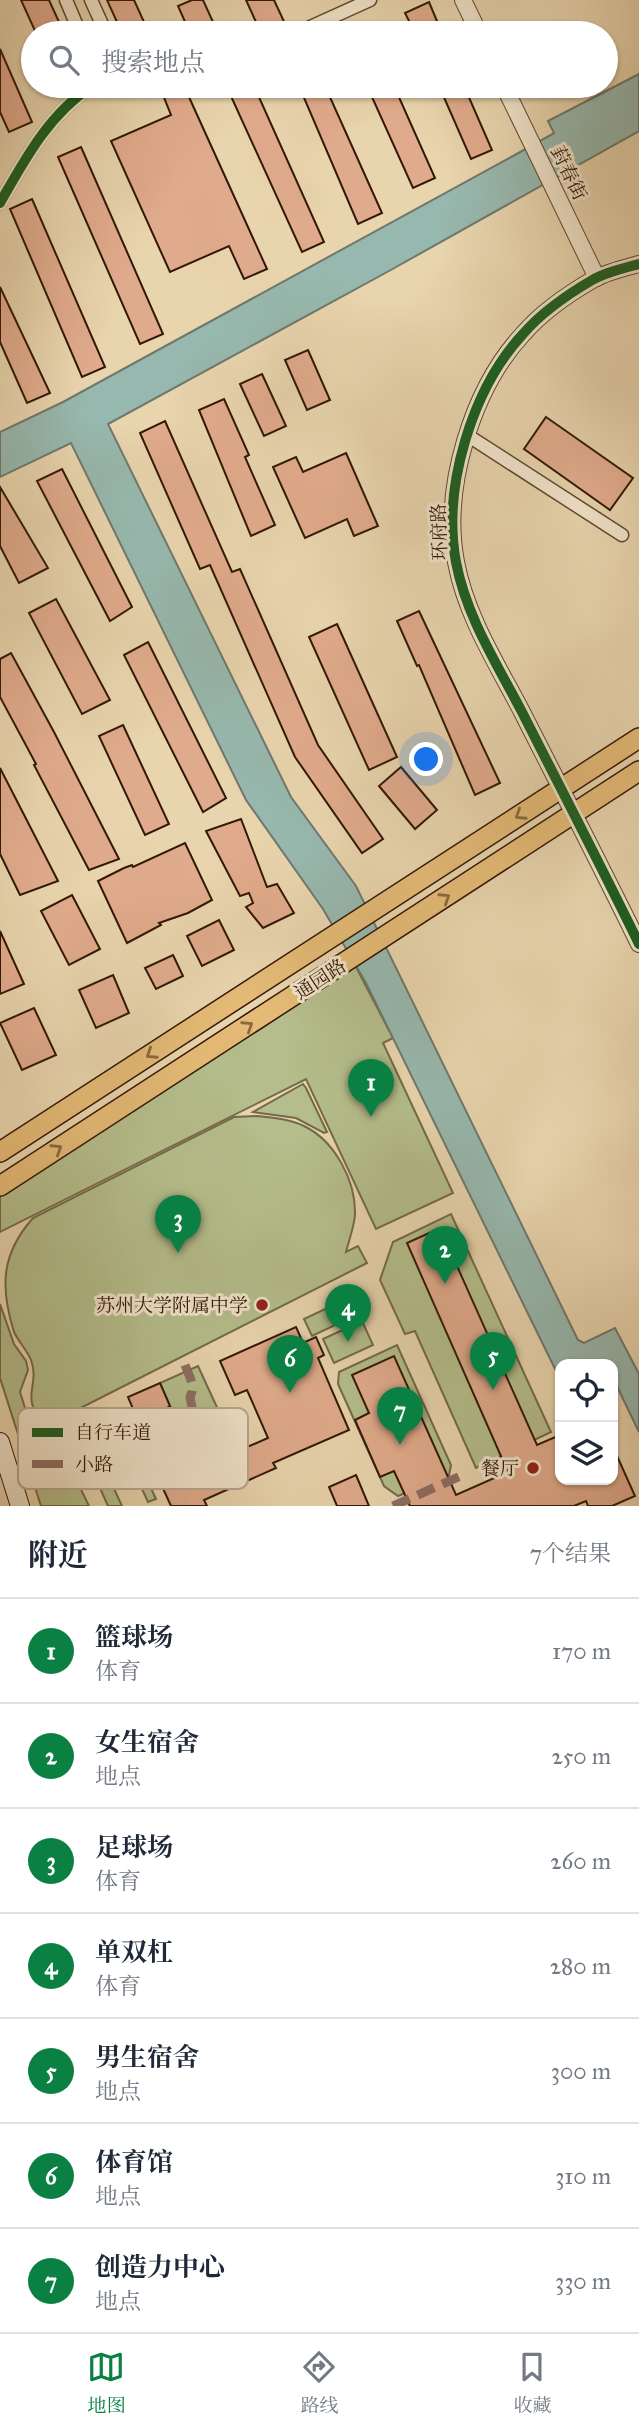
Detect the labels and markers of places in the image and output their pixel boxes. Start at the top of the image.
pin: 1 [348,1059,394,1117]
pin: 3 [155,1195,201,1253]
pin: 2 [422,1226,468,1284]
pin: 4 [325,1284,371,1342]
place label: 苏州大学附属中学 [96,1294,248,1317]
marker: 苏州大学附属中学 [254,1297,270,1313]
pin: 5 [470,1332,516,1390]
pin: 6 [267,1335,313,1393]
pin: 7 [377,1387,423,1445]
place label: 餐厅 [481,1457,519,1480]
marker: 餐厅 [525,1460,541,1476]

